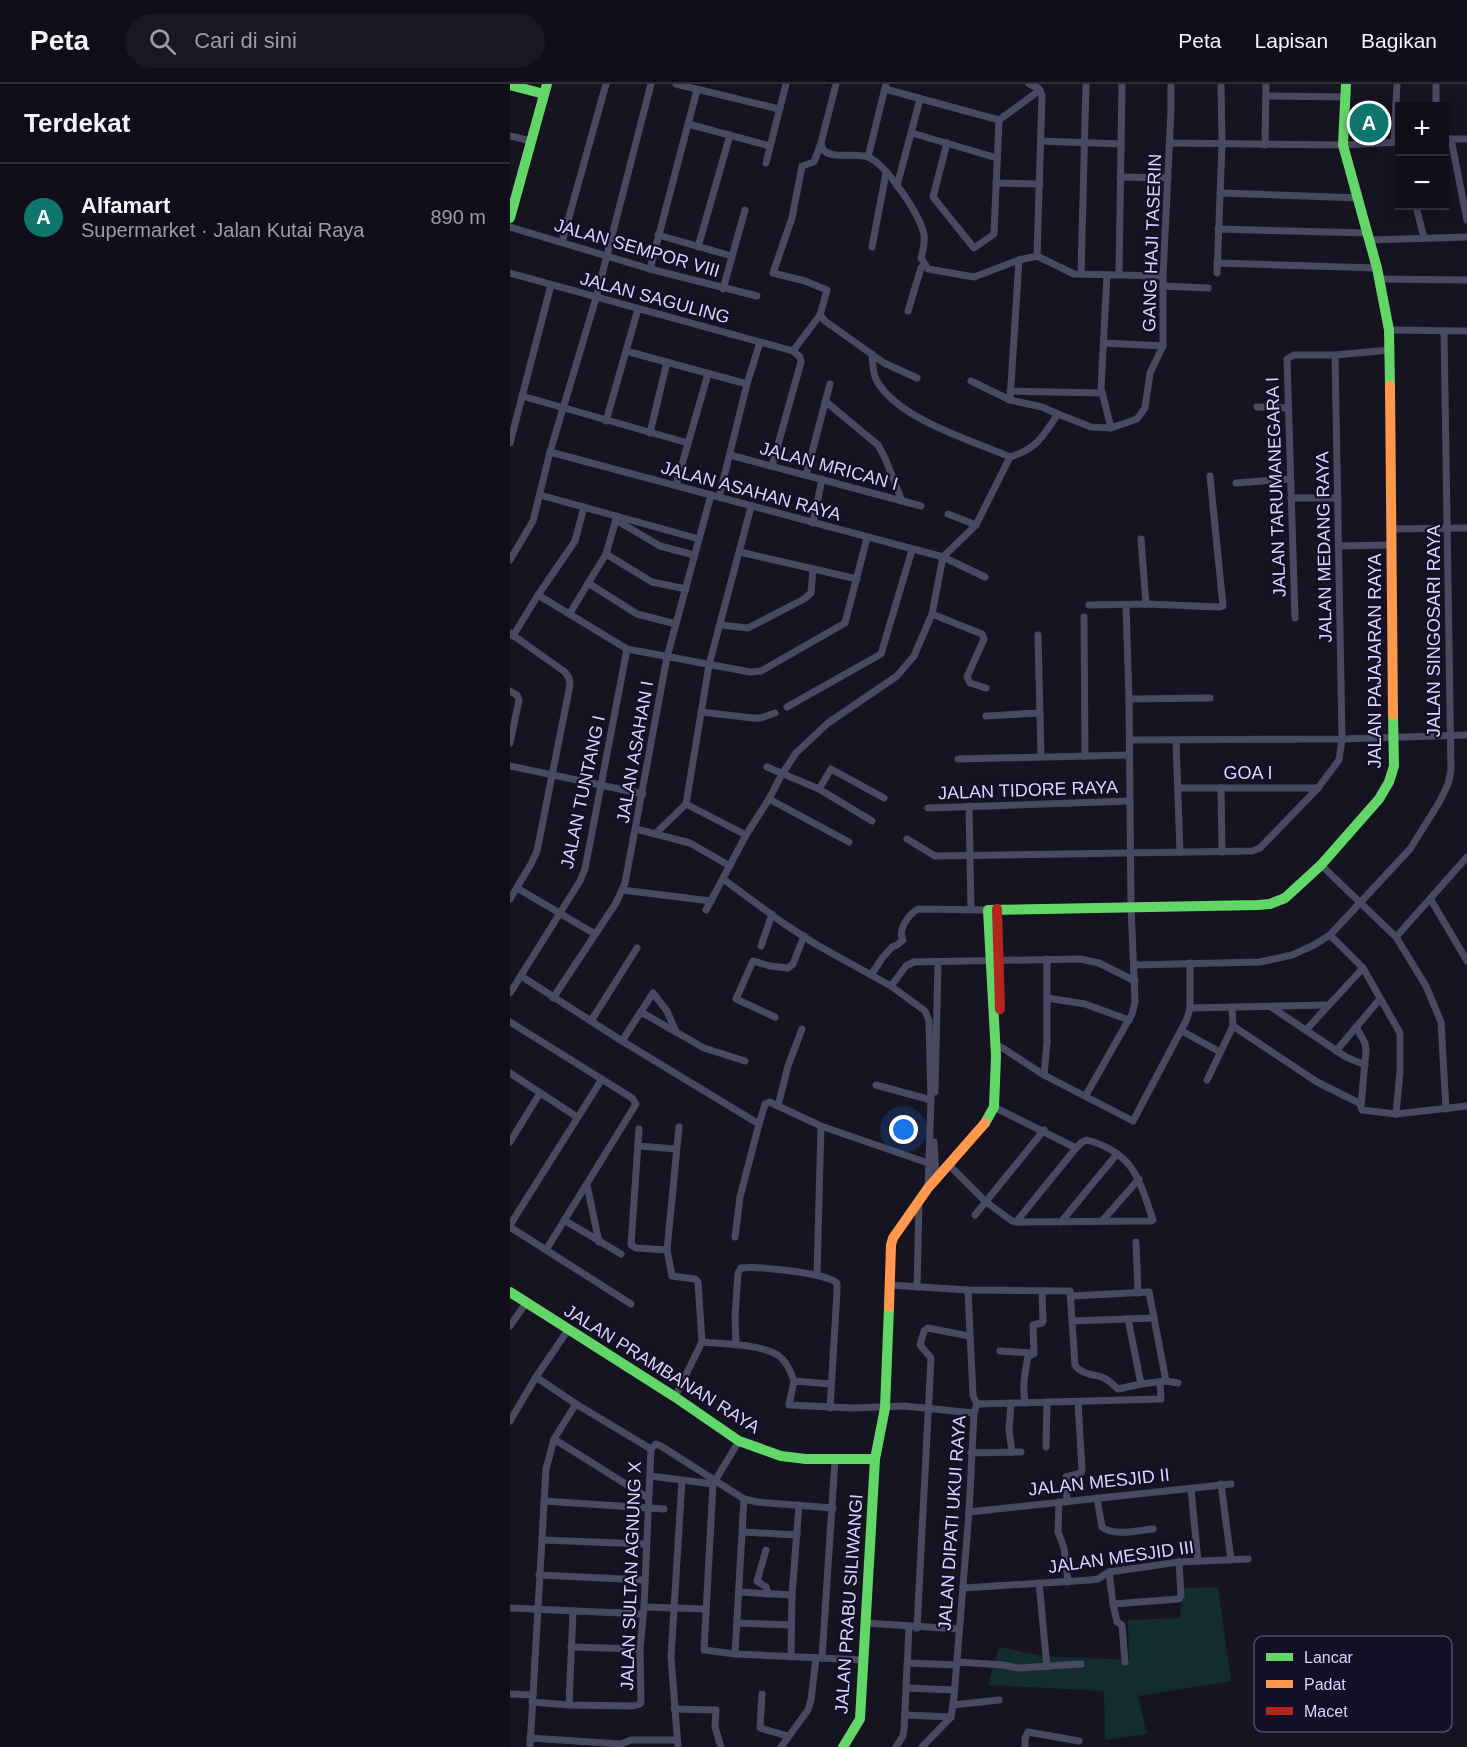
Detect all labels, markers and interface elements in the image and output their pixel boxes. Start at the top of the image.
search box [125,14,545,68]
text: Peta [30,25,89,56]
icon: search [146,25,179,58]
text: Cari di sini [194,28,297,53]
text: Peta [1178,29,1222,52]
text: Lapisan [1255,29,1328,52]
text: Bagikan [1361,29,1437,52]
pin: A [1350,100,1388,146]
map controls [1395,102,1449,210]
button: + [1395,102,1449,156]
text: Terdekat [24,108,130,138]
street label: GANG HAJI TASERIN [1139,154,1165,332]
button: − [1395,156,1449,210]
text: Alfamart [81,193,170,218]
text: A [36,206,51,228]
text: 890 m [430,206,486,228]
street label: JALAN SEMPOR VIII [552,215,722,281]
text: Supermarket · Jalan Kutai Raya [81,219,364,241]
street label: JALAN SAGULING [578,268,732,328]
street label: JALAN TARUMANEGARA I [1262,377,1290,597]
street label: JALAN MRICAN I [758,438,900,494]
street label: JALAN MEDANG RAYA [1312,451,1336,643]
street label: JALAN ASAHAN RAYA [659,457,843,525]
street label: JALAN SINGOSARI RAYA [1424,525,1444,737]
street label: JALAN PAJAJARAN RAYA [1365,553,1385,769]
street label: JALAN ASAHAN I [613,679,657,825]
street label: JALAN TUNTANG I [557,713,609,871]
street label: GOA I [1223,763,1273,783]
street label: JALAN TIDORE RAYA [938,777,1118,803]
your location [889,1115,918,1144]
street label: JALAN PRAMBANAN RAYA [561,1301,763,1437]
street label: JALAN DIPATI UKUI RAYA [935,1415,969,1631]
street label: JALAN SULTAN AGNUNG X [617,1461,645,1691]
street label: JALAN MESJID II [1027,1465,1171,1499]
street label: JALAN PRABU SILIWANGI [831,1493,867,1715]
street label: JALAN MESJID III [1047,1537,1195,1577]
legend [1254,1636,1452,1732]
text: Lancar [1304,1649,1354,1666]
text: Padat [1304,1676,1346,1693]
text: Macet [1304,1703,1348,1720]

